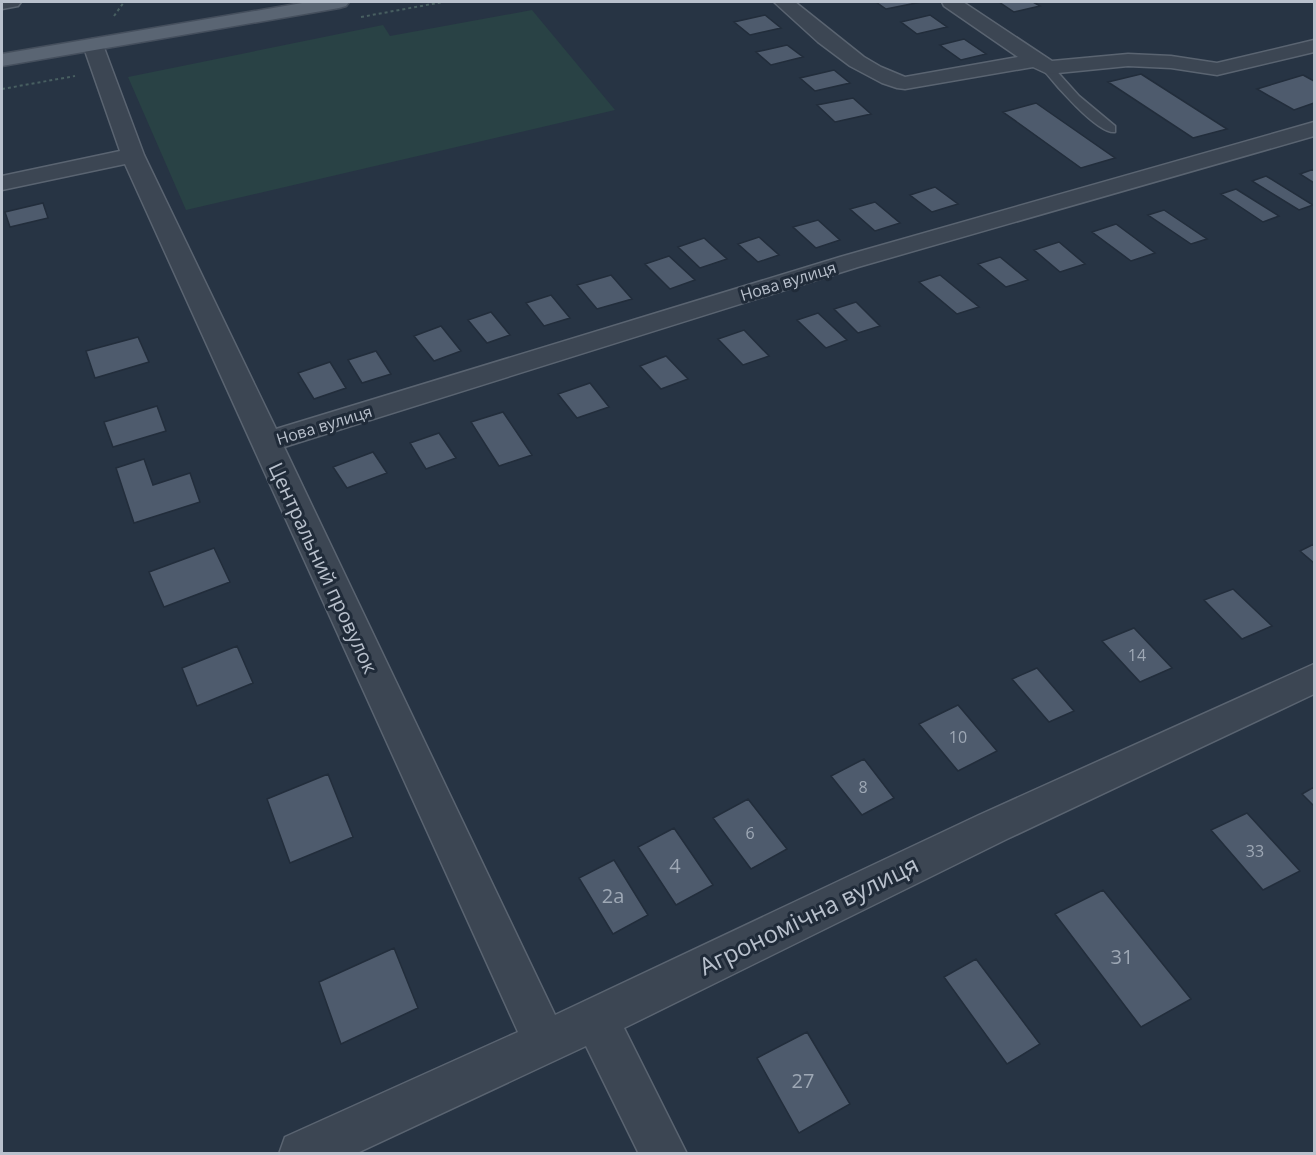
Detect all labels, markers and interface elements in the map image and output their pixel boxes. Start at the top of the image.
street label: Нова вулиця [737,256,839,306]
street label: Нова вулиця [273,400,375,450]
street label: Центральний провулок [263,458,385,678]
house number: 14 [1128,644,1146,666]
house number: 10 [949,726,967,748]
house number: 8 [858,776,868,798]
house number: 6 [745,822,755,844]
house number: 33 [1246,840,1264,862]
street label: Агрономічна вулиця [693,847,924,982]
house number: 4 [669,852,681,879]
house number: 2а [602,882,624,909]
house number: 31 [1111,943,1133,970]
house number: 27 [792,1067,814,1094]

